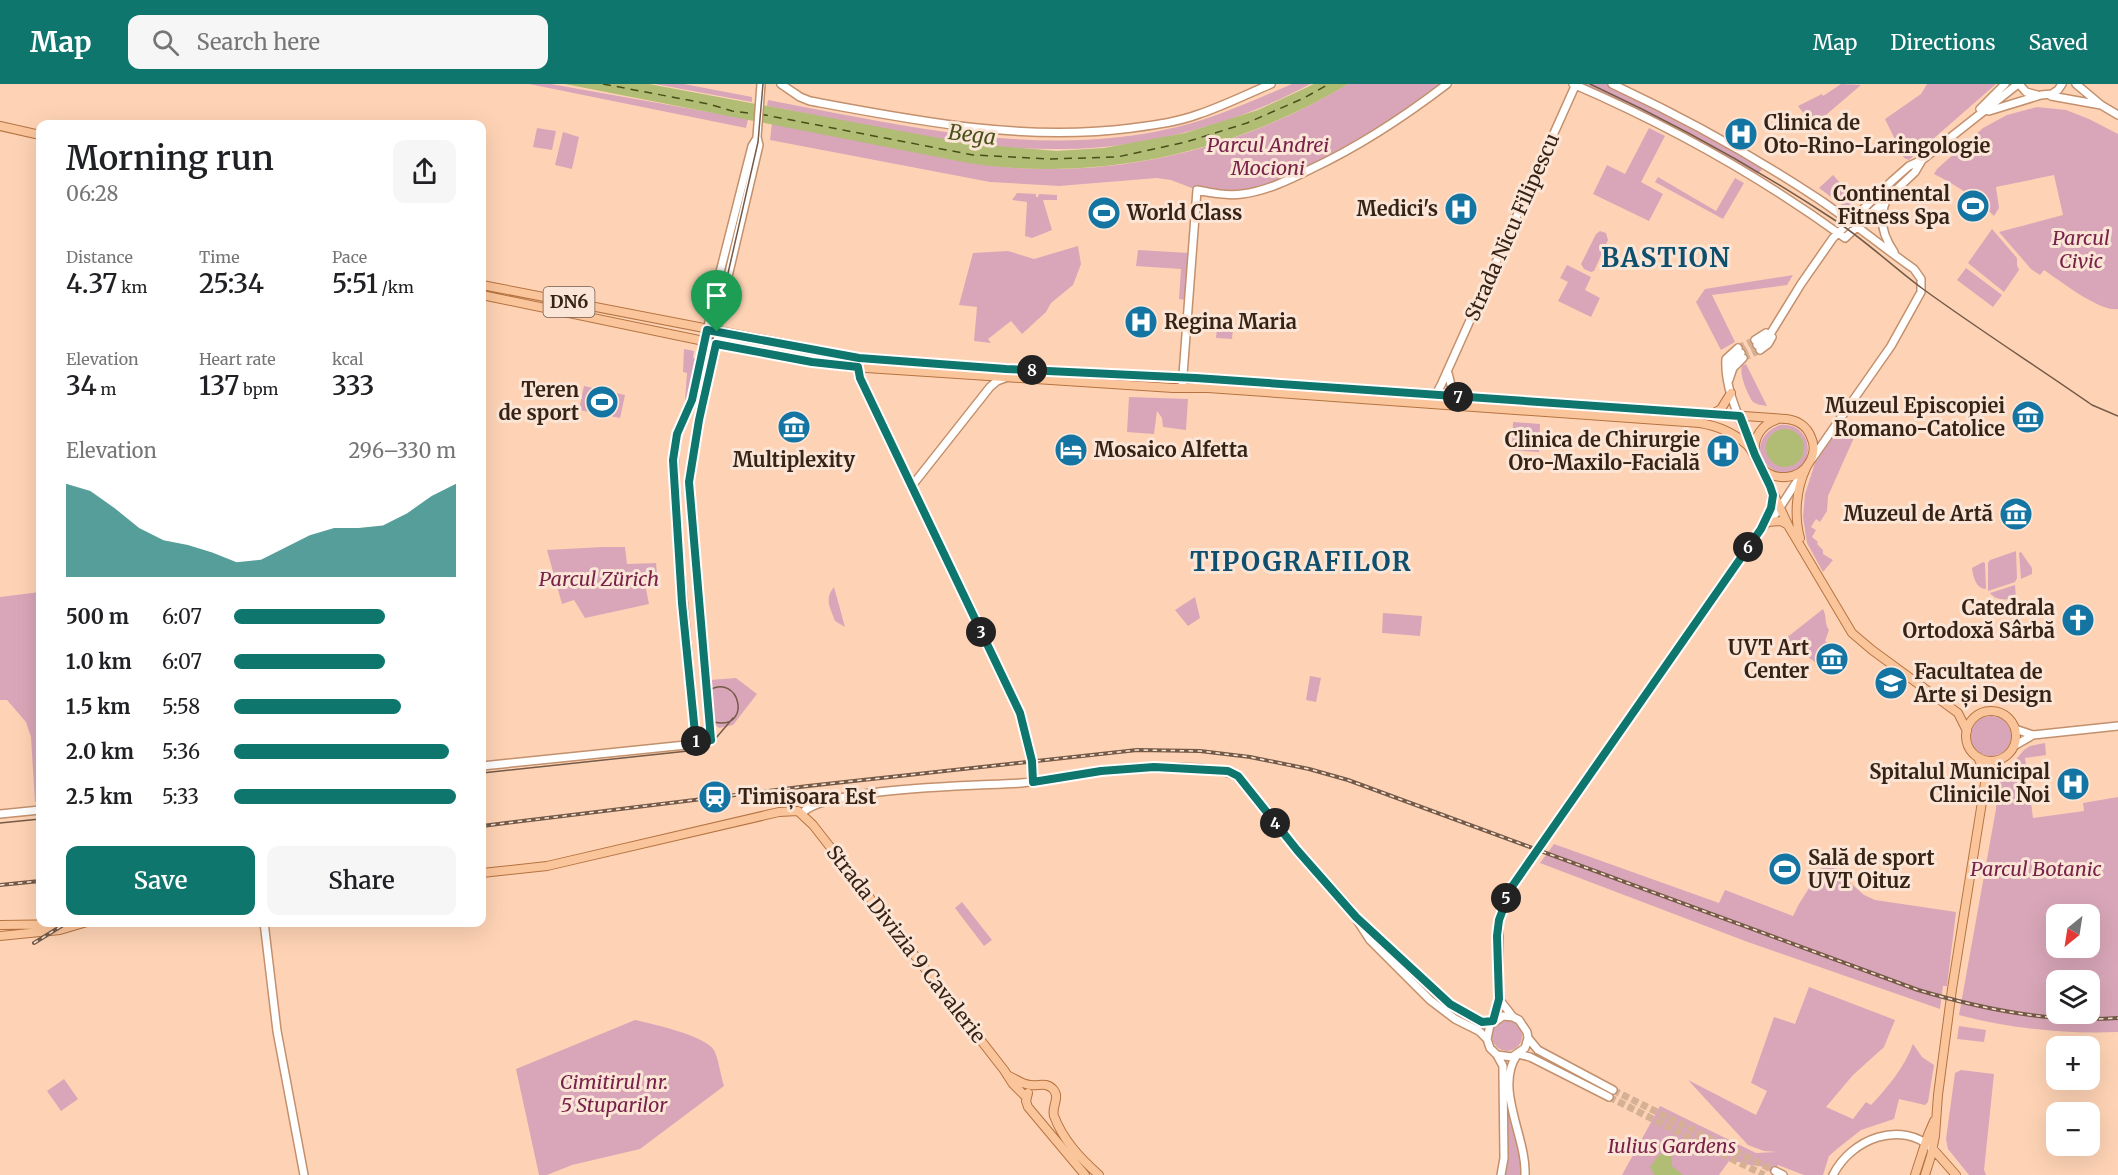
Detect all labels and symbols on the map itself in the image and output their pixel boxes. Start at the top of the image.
place label: Clinica de Oto-Rino-Laringologie [1764,110,1990,158]
hospital icon: Clinica de Oto-Rino-Laringologie [1723,116,1759,152]
water label: Bega [947,118,997,151]
street label: Strada Nicu Filipescu [1459,129,1564,324]
park label: Parcul Andrei Mocioni [1207,132,1329,180]
place label: Continental Fitness Spa [1833,181,1950,229]
sports icon: Continental Fitness Spa [1955,188,1991,224]
hospital icon: Medici's [1443,191,1479,227]
sports icon: World Class [1086,195,1122,231]
place label: Medici's [1357,196,1438,221]
place label: World Class [1126,200,1242,225]
park label: Parcul Civic [2052,225,2110,273]
district label: BASTION [1601,241,1731,274]
pin [691,270,742,332]
road number: DN6 [544,287,594,317]
hospital icon: Regina Maria [1123,304,1159,340]
place label: Regina Maria [1164,309,1297,334]
pin: 8 [1017,355,1047,385]
place label: Teren de sport [498,377,579,425]
pin: 7 [1443,382,1473,412]
sports icon: Teren de sport [584,384,620,420]
place label: Muzeul Episcopiei Romano-Catolice [1825,393,2005,441]
museum icon: Muzeul Episcopiei Romano-Catolice [2010,399,2046,435]
museum icon: Multiplexity [776,409,812,445]
place label: Clinica de Chirurgie Oro-Maxilo-Facială [1505,427,1700,475]
hotel icon: Mosaico Alfetta [1053,432,1089,468]
hospital icon: Clinica de Chirurgie Oro-Maxilo-Facială [1705,433,1741,469]
place label: Mosaico Alfetta [1094,437,1248,462]
place label: Multiplexity [733,447,855,472]
museum icon: Muzeul de Artă [1998,496,2034,532]
place label: Muzeul de Artă [1844,501,1993,526]
pin: 6 [1733,532,1763,562]
district label: TIPOGRAFILOR [1190,545,1412,578]
park label: Parcul Zürich [539,566,659,591]
place label: Catedrala Ortodoxă Sârbă [1903,595,2055,643]
church icon: Catedrala Ortodoxă Sârbă [2060,602,2096,638]
pin: 3 [966,617,996,647]
place label: UVT Art Center [1728,635,1809,683]
museum icon: UVT Art Center [1814,641,1850,677]
place label: Facultatea de Arte și Design [1913,659,2052,708]
school or university icon: Facultatea de Arte și Design [1873,665,1909,701]
pin: 1 [681,726,711,756]
place label: Spitalul Municipal Clinicile Noi [1869,759,2050,807]
hospital icon: Spitalul Municipal Clinicile Noi [2055,766,2091,802]
station icon: Timișoara Est [697,779,733,815]
place label: Timișoara Est [738,784,876,810]
pin: 4 [1260,808,1290,838]
street label: Strada Divizia 9 Cavalerie [821,840,991,1047]
place label: Sală de sport UVT Oituz [1808,845,1935,893]
sports icon: Sală de sport UVT Oituz [1767,851,1803,887]
park label: Parcul Botanic [1970,856,2102,881]
pin: 5 [1491,883,1521,913]
north arrow [2046,904,2100,958]
park label: Cimitirul nr. 5 Stuparilor [560,1069,668,1117]
park label: Iulius Gardens [1608,1133,1736,1158]

